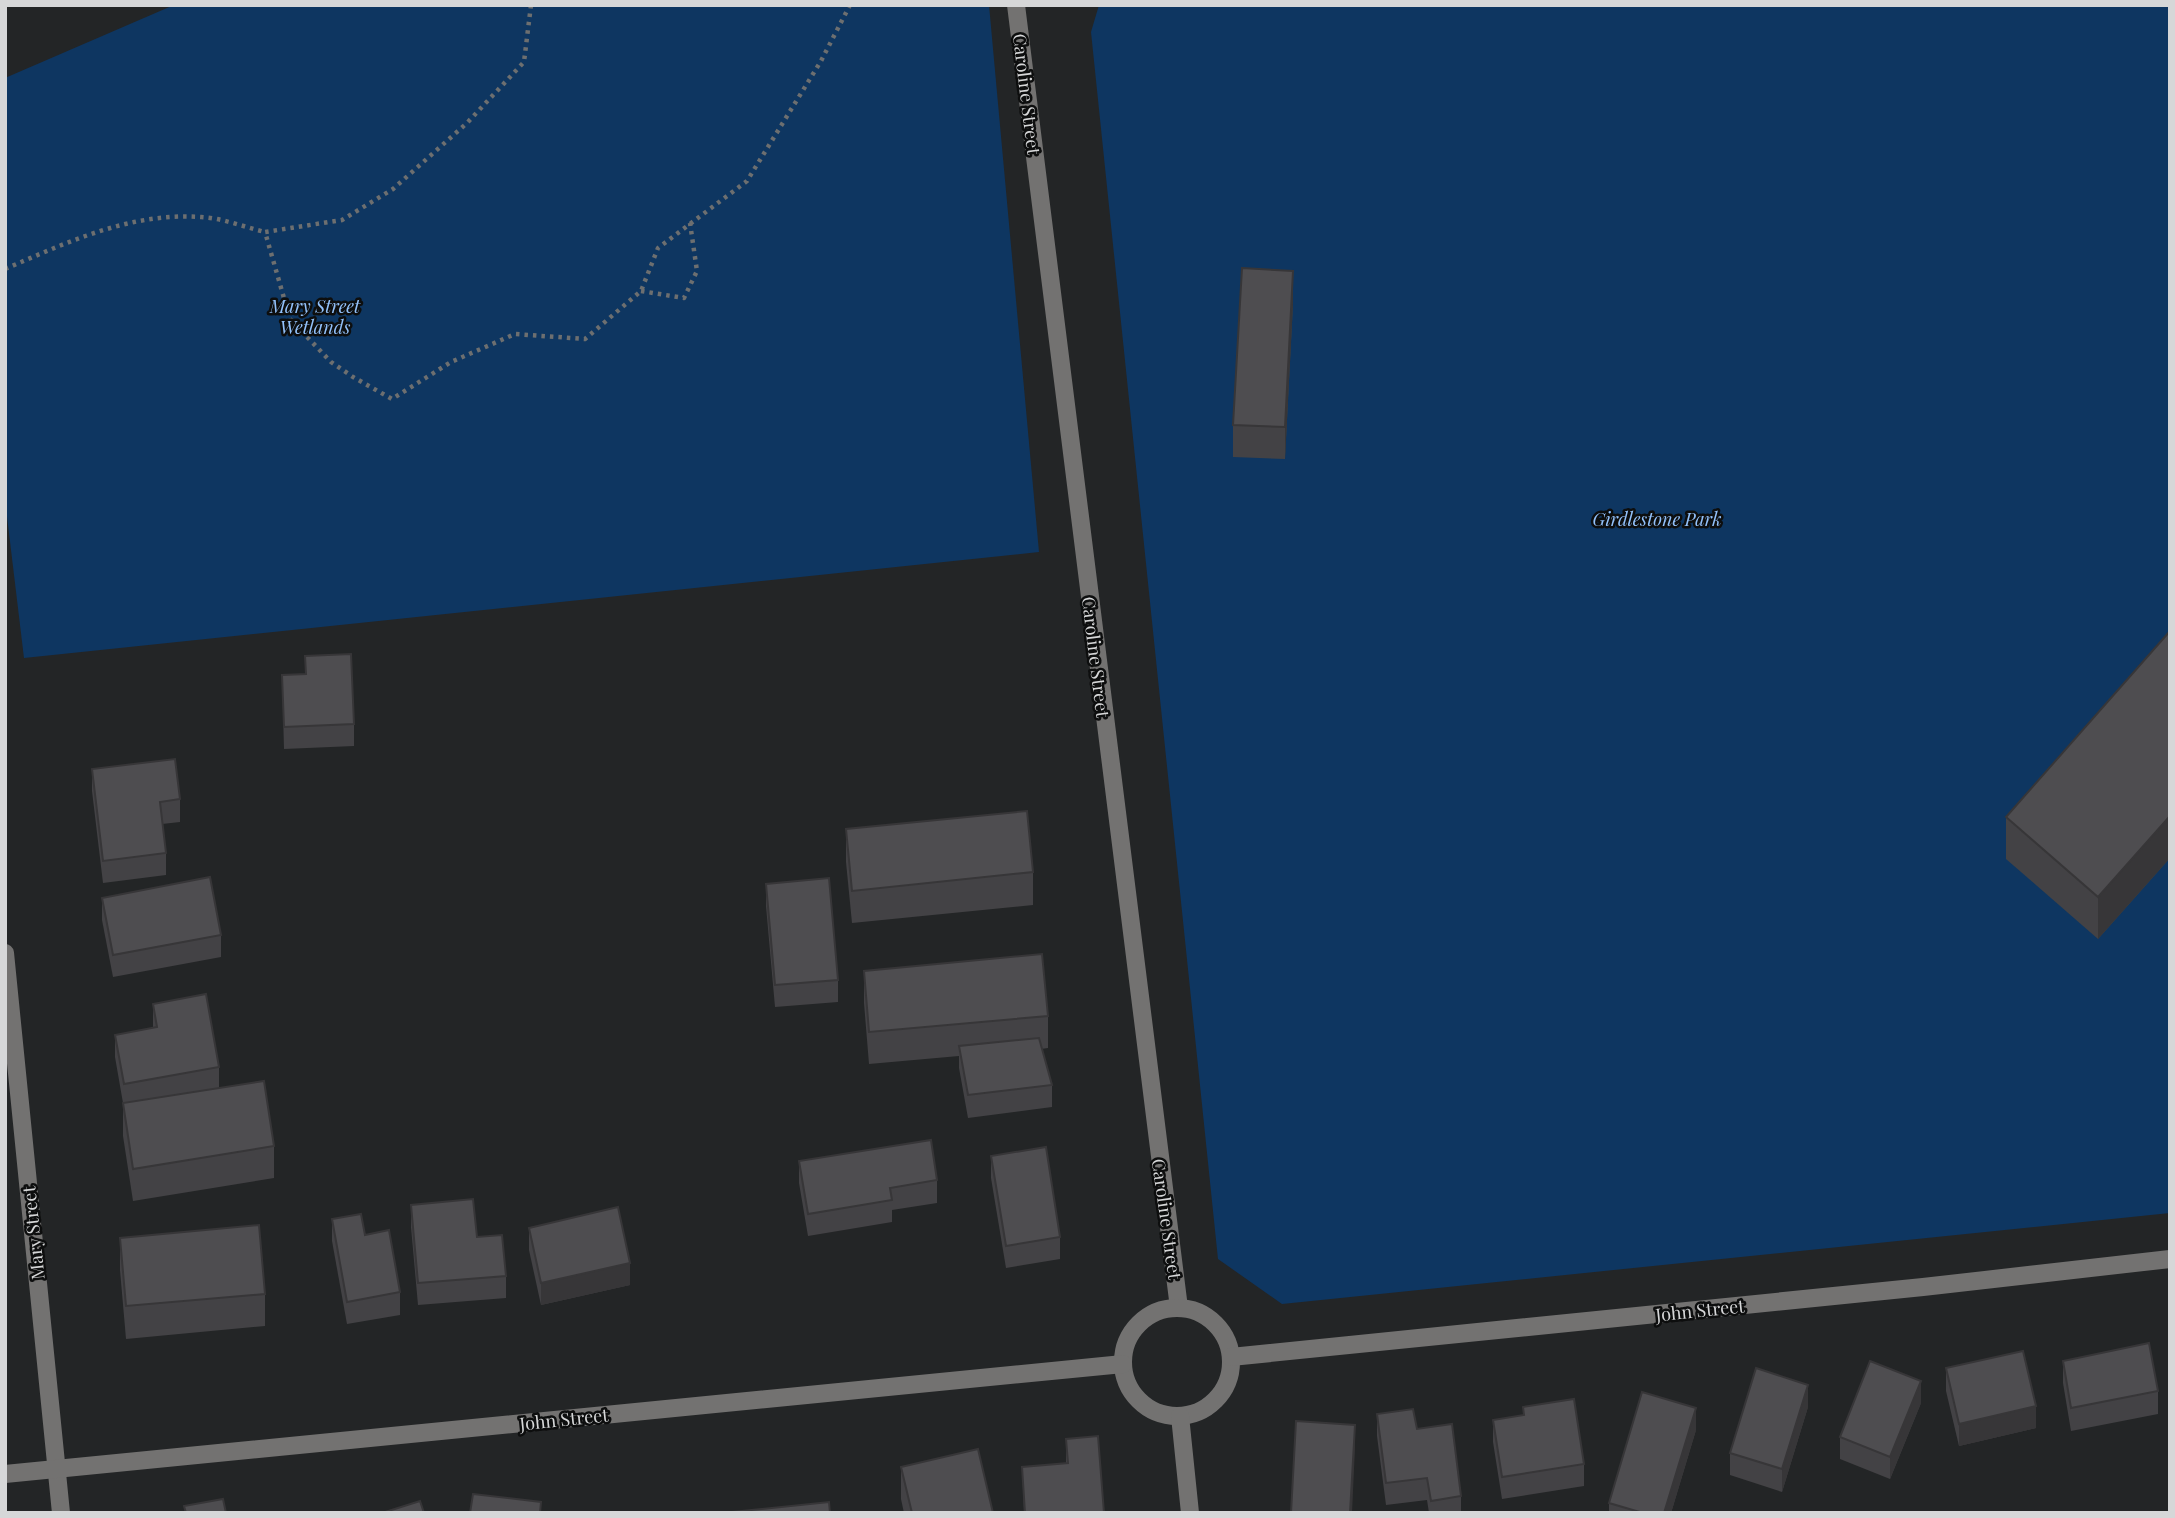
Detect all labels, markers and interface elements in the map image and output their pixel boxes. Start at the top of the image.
street label: Caroline Street [1008,32,1046,157]
park label: Mary Street Wetlands [269,294,361,339]
park label: Girdlestone Park [1592,507,1722,531]
street label: Caroline Street [1077,595,1115,720]
street label: Caroline Street [1147,1157,1187,1282]
street label: Mary Street [16,1184,50,1281]
street label: John Street [1653,1293,1746,1327]
street label: John Street [517,1402,610,1436]

